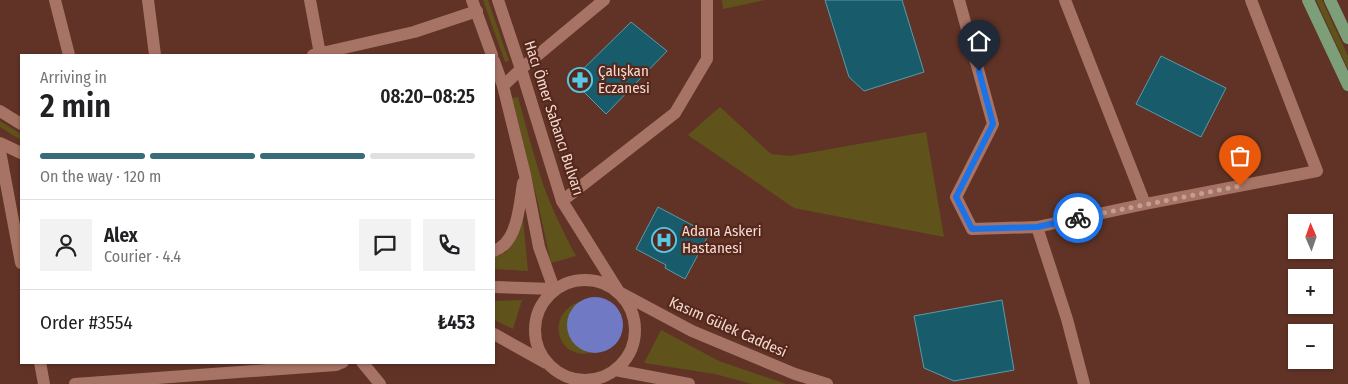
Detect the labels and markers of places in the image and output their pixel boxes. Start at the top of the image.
pin [958,20,1000,71]
place label: Çalışkan Eczanesi [598,62,650,97]
pharmacy icon: Çalışkan Eczanesi [567,67,593,93]
pin [1219,135,1261,186]
place label: Adana Askeri Hastanesi [682,222,762,257]
hospital icon: Adana Askeri Hastanesi [651,227,677,253]

